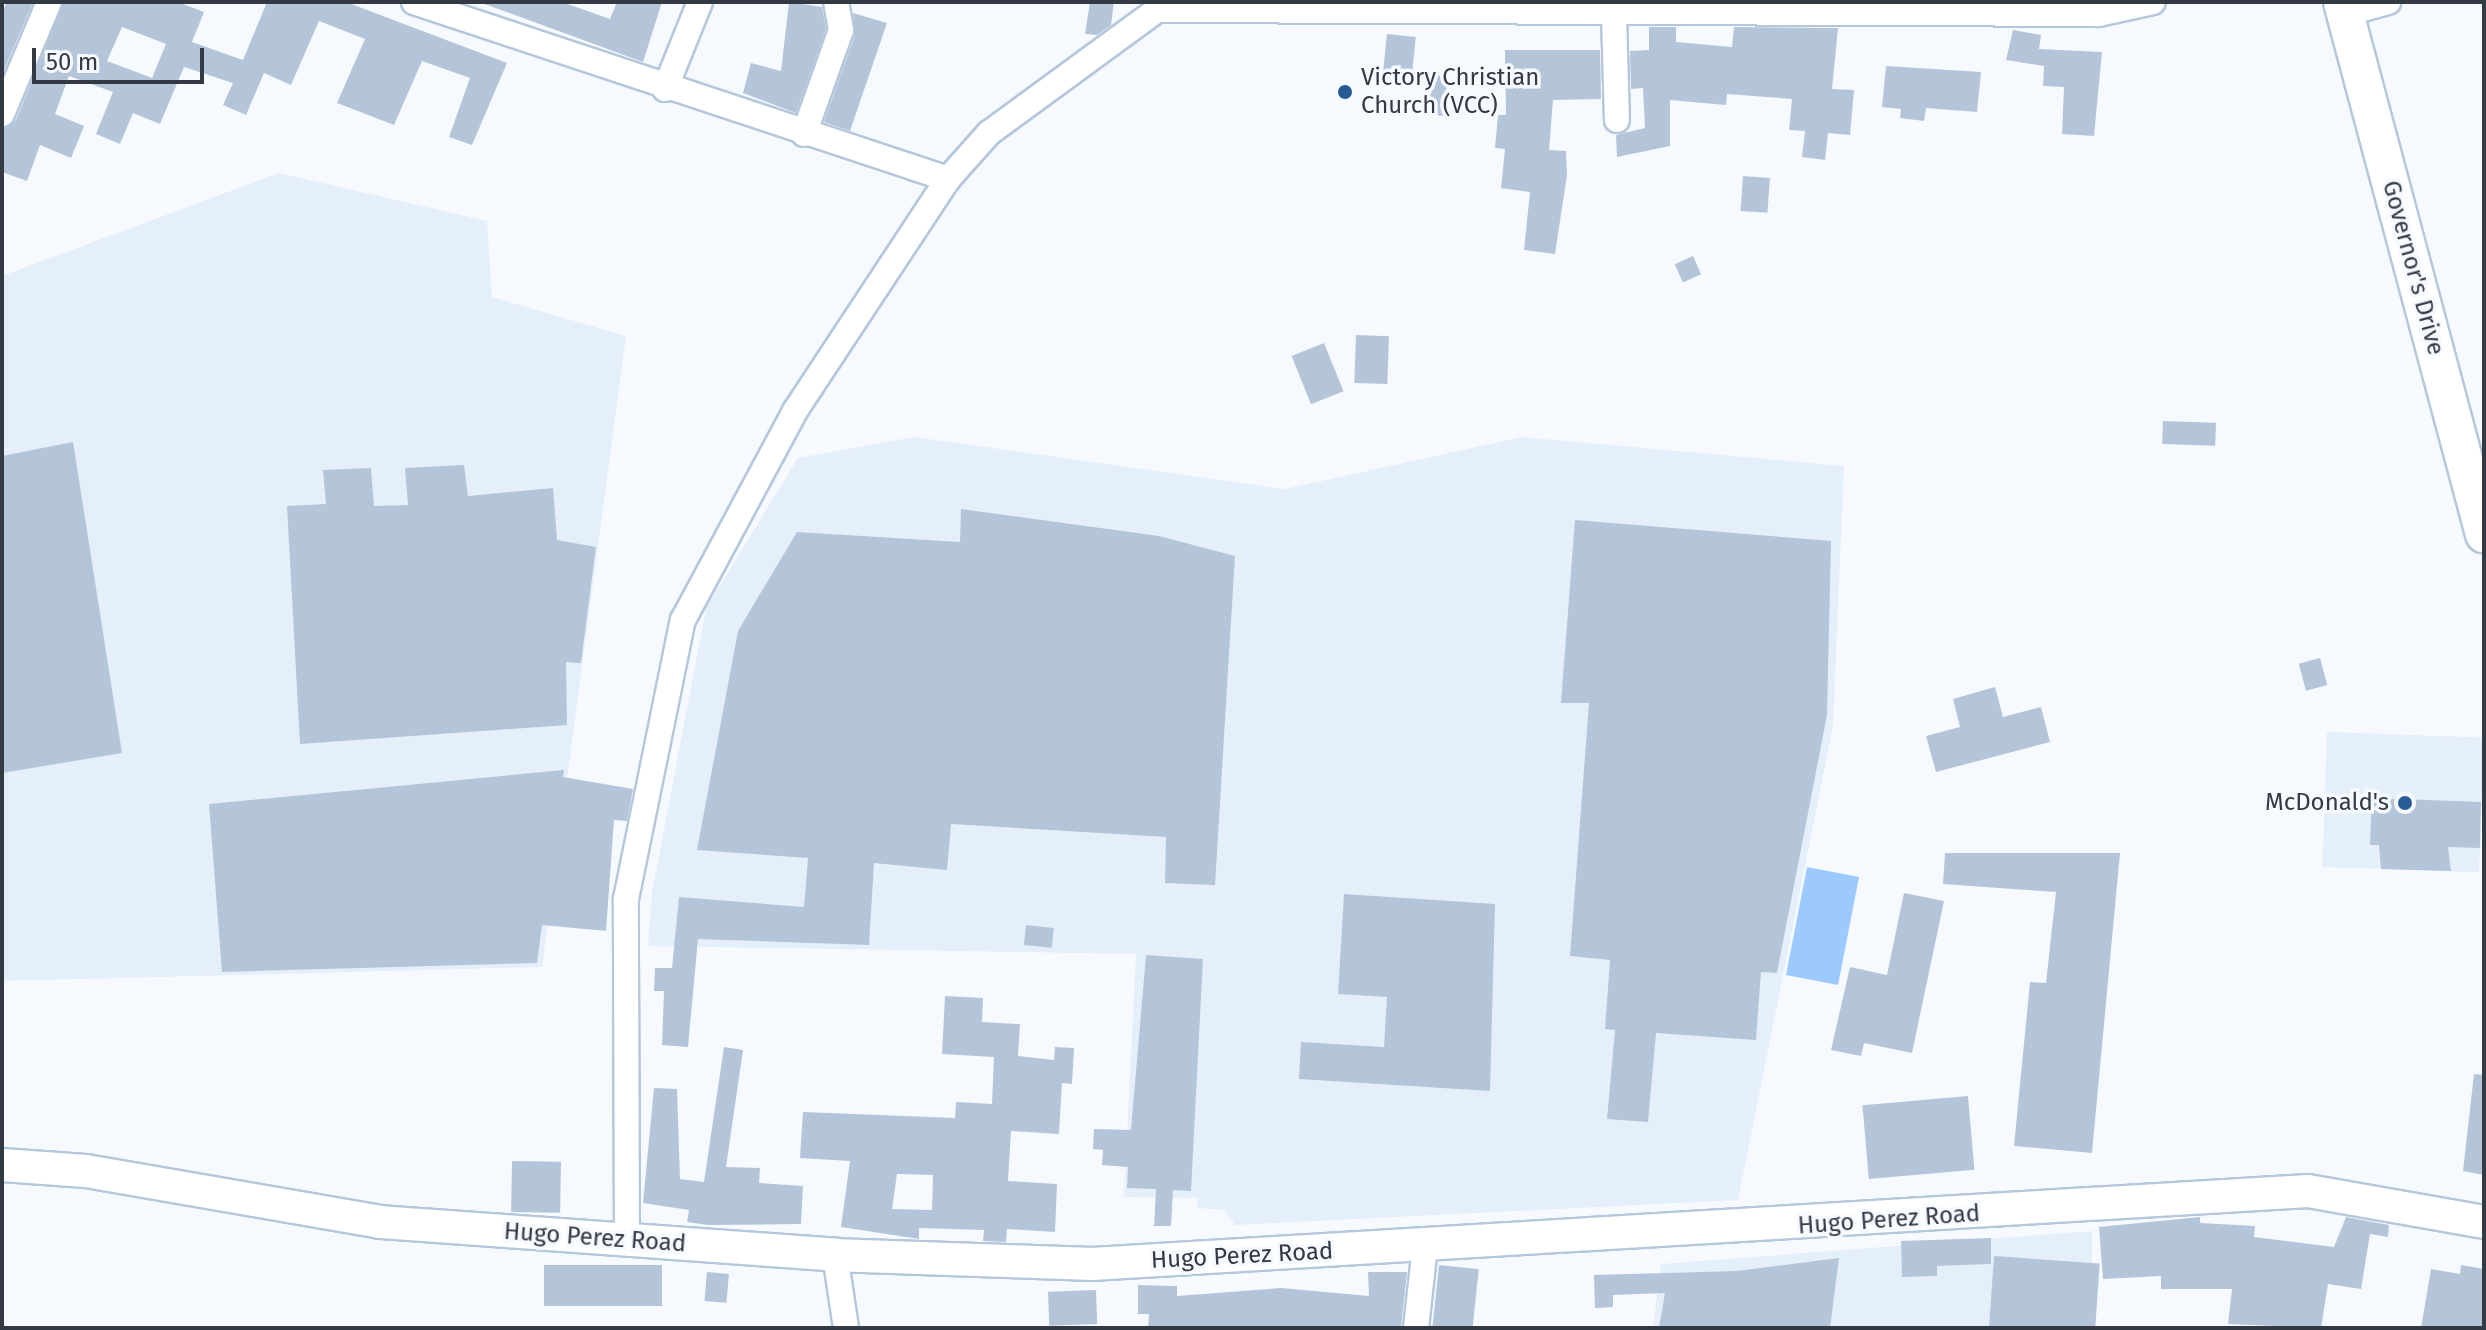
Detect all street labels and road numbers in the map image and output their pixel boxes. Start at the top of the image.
street label: Governor's Drive [2376,178,2450,358]
street label: Hugo Perez Road [1797,1199,1981,1241]
street label: Hugo Perez Road [503,1217,687,1259]
street label: Hugo Perez Road [1150,1237,1334,1275]

